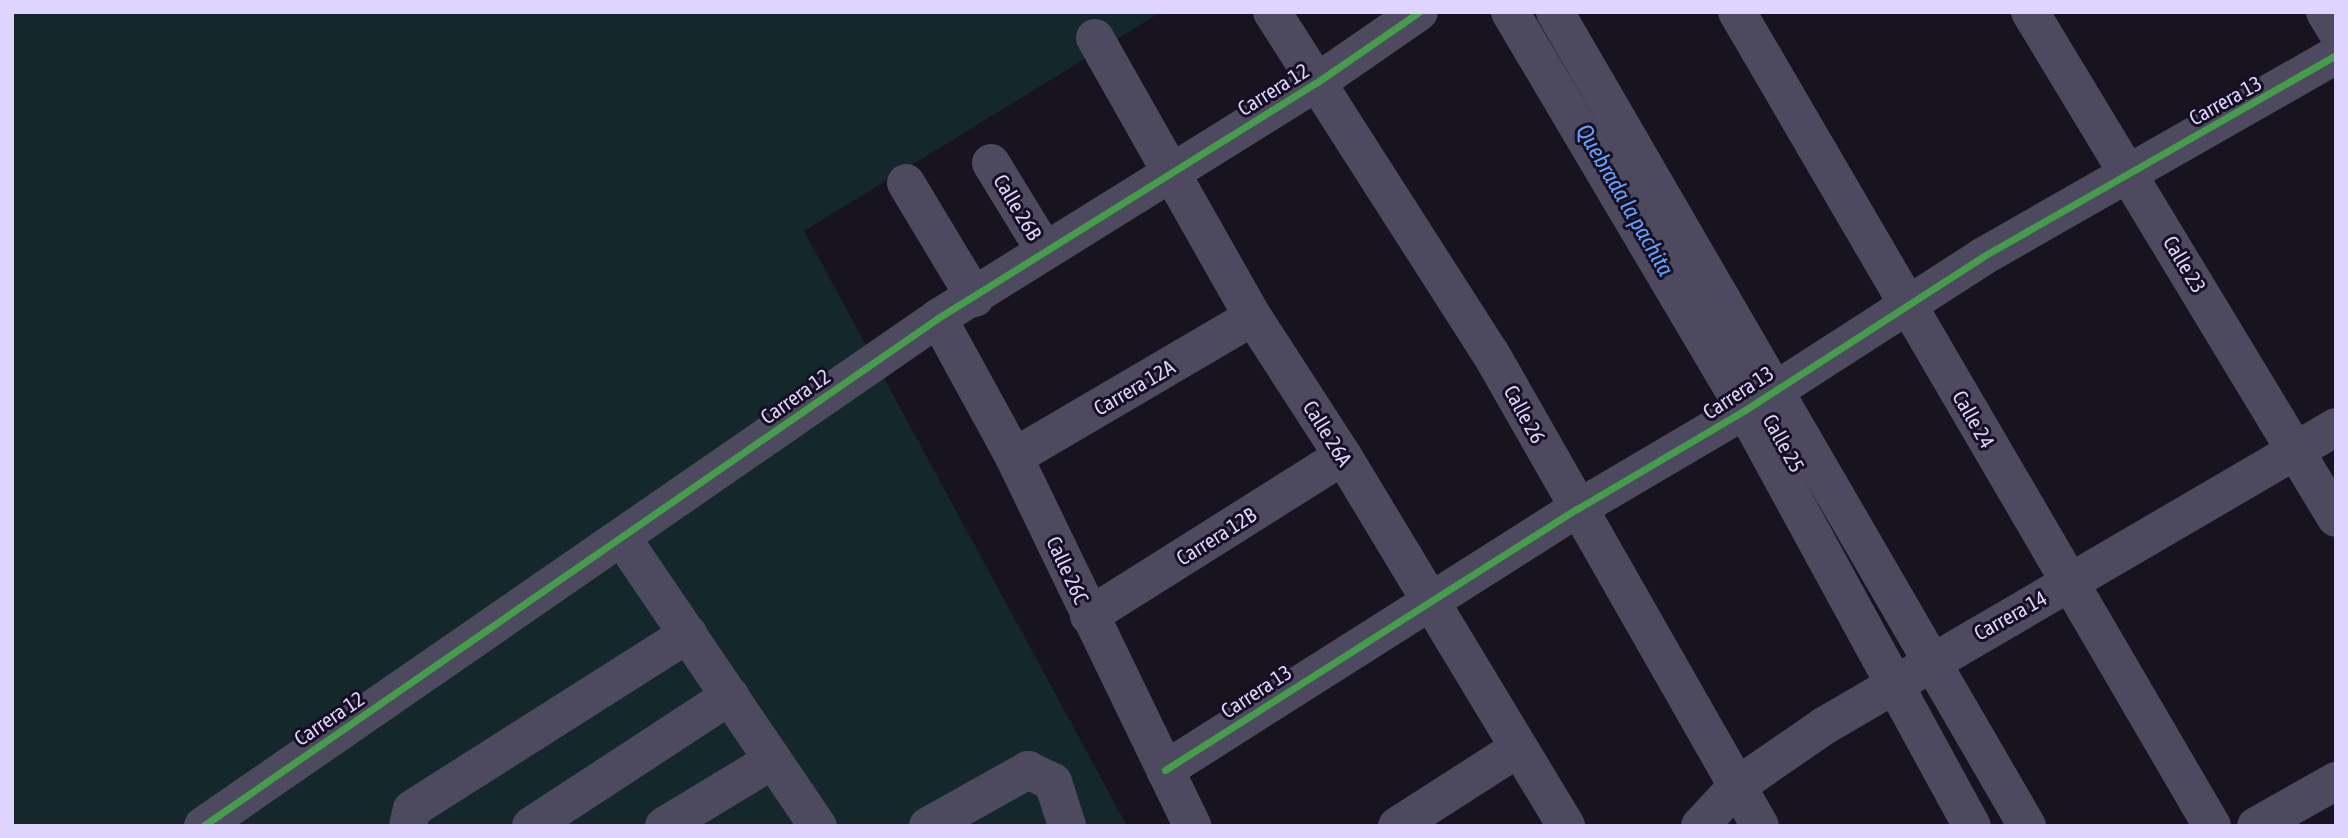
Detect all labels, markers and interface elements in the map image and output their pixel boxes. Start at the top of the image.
street label: Carrera 12 [1233,57,1313,121]
street label: Carrera 13 [2184,70,2266,130]
water label: Quebrada la pachita [1570,119,1680,281]
street label: Calle 26B [989,170,1047,244]
street label: Calle 23 [2158,231,2212,297]
street label: Carrera 12A [1089,354,1179,420]
street label: Carrera 13 [1698,360,1778,424]
street label: Carrera 12 [755,363,835,429]
street label: Calle 26 [1499,381,1551,447]
street label: Calle 24 [1948,386,2000,452]
street label: Calle 26A [1298,396,1358,470]
street label: Calle 25 [1758,410,1810,476]
street label: Carrera 12B [1171,502,1261,570]
street label: Calle 26C [1041,532,1095,608]
street label: Carrera 14 [1969,585,2051,645]
street label: Carrera 13 [1216,659,1296,723]
street label: Carrera 12 [289,685,369,751]

